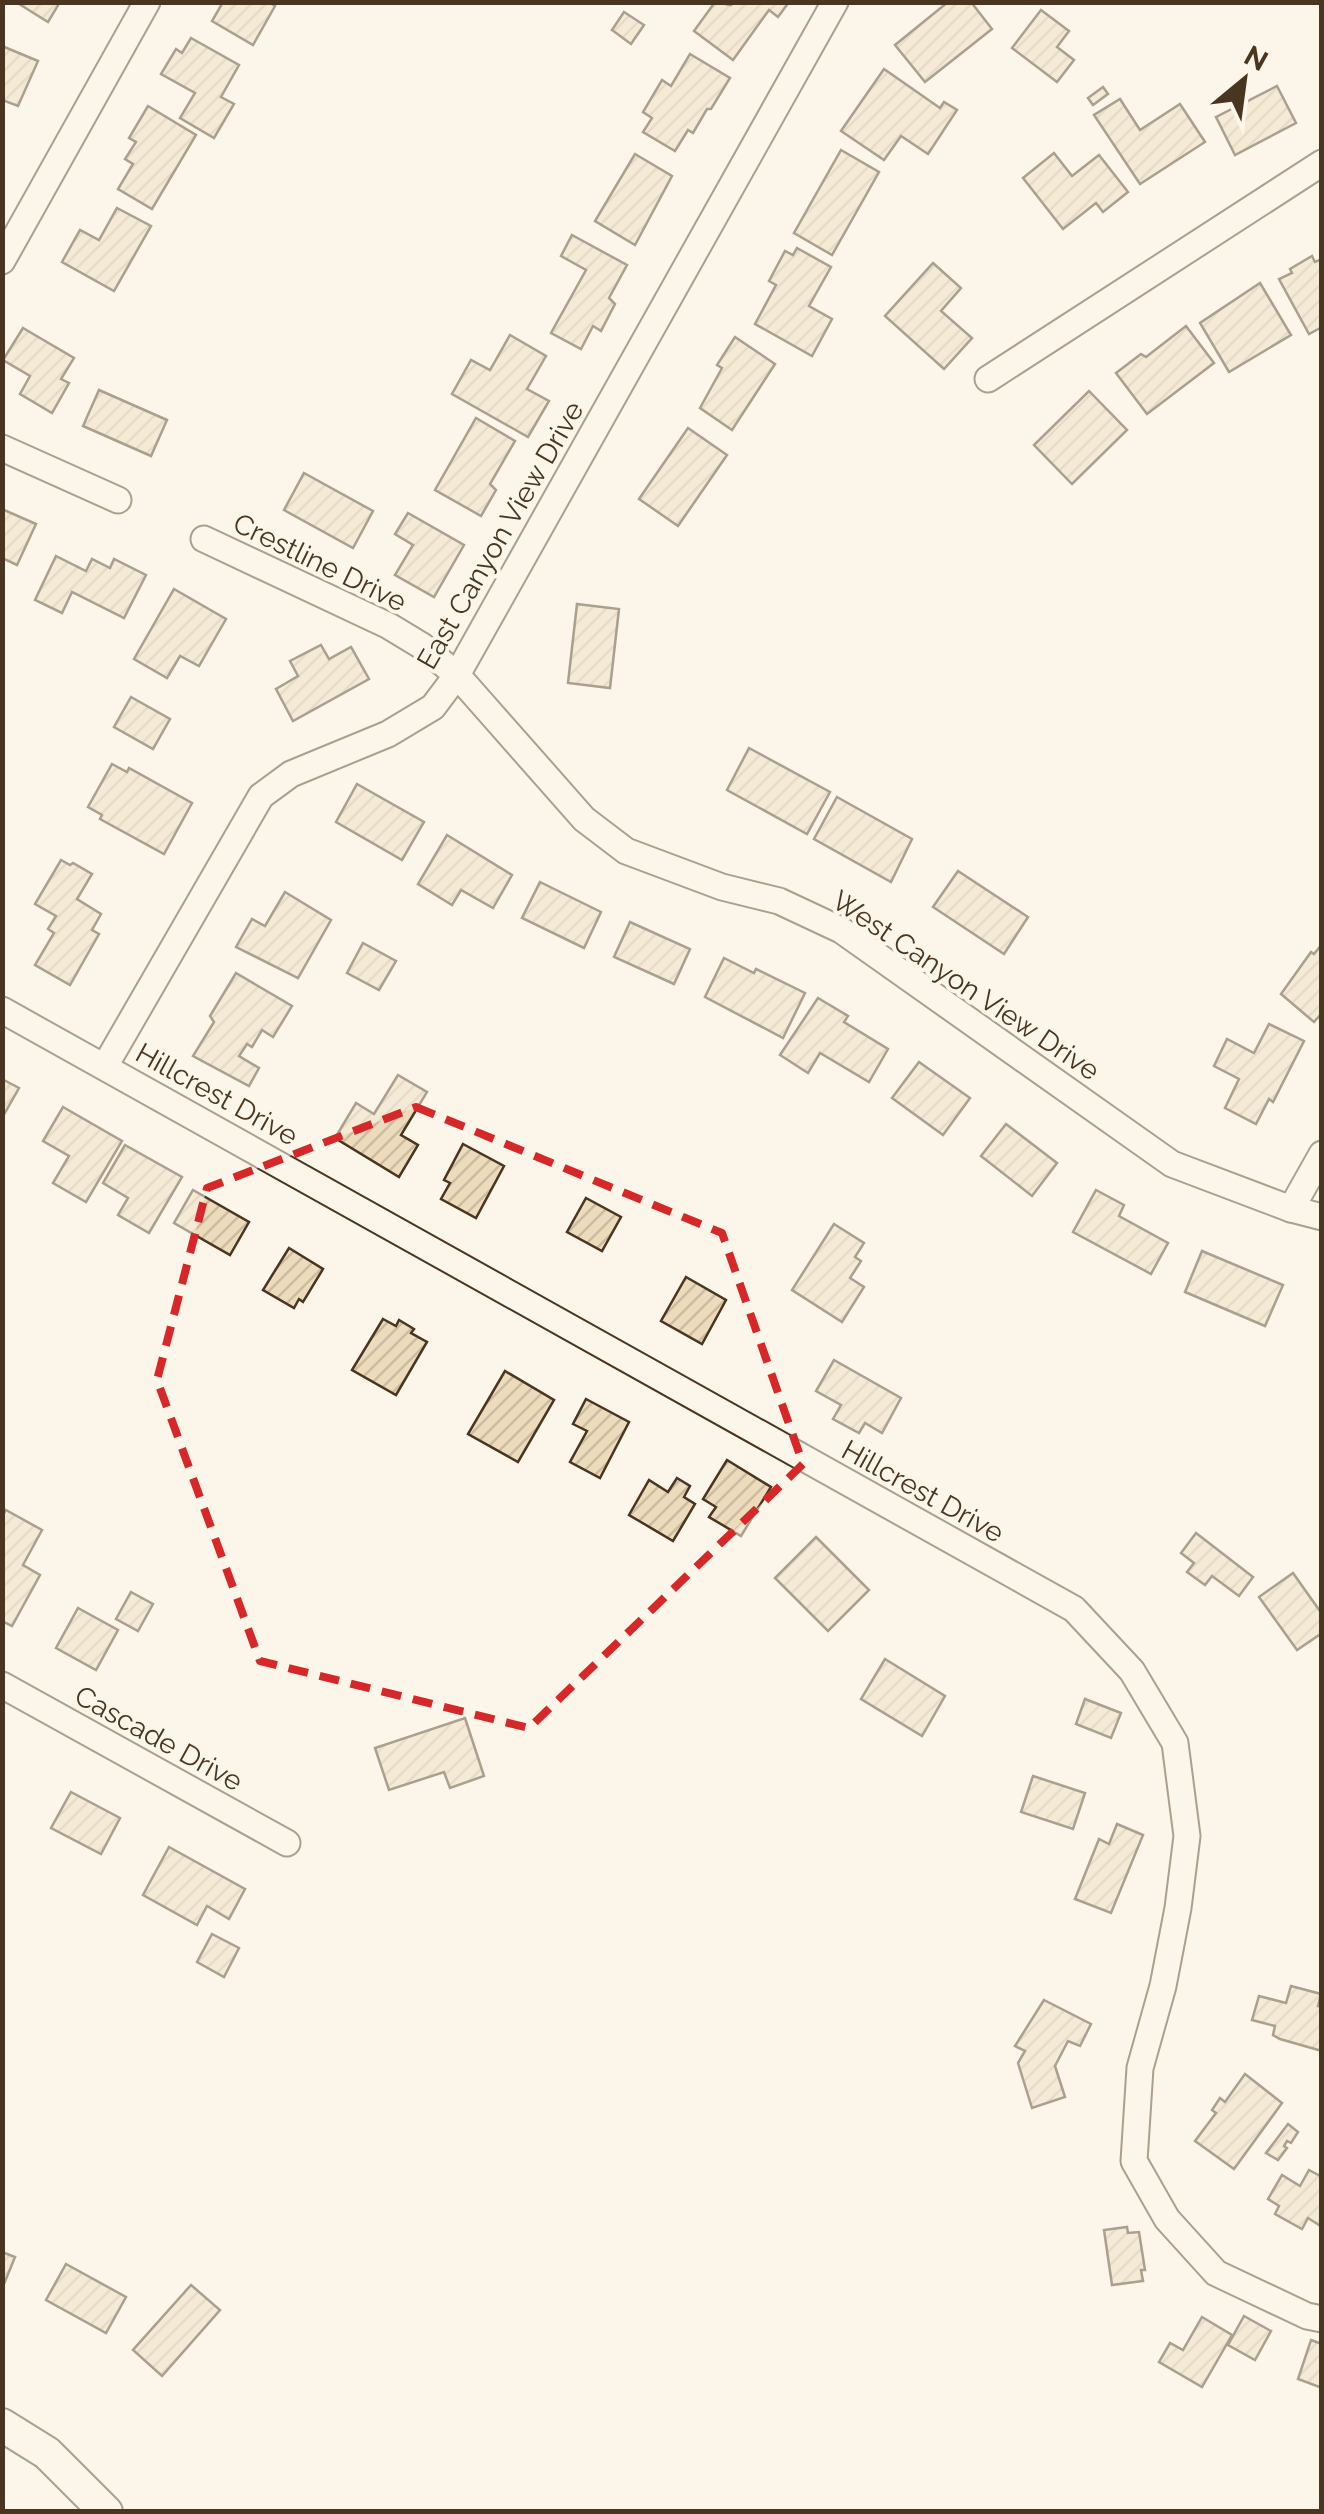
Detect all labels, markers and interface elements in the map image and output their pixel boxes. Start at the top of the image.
north arrow [1194,30,1294,130]
text: N [1239,39,1273,78]
street label: East Canyon View Drive [410,395,591,675]
street label: Crestline Drive [228,506,412,619]
street label: West Canyon View Drive [826,884,1106,1087]
street label: Hillcrest Drive [130,1036,303,1153]
street label: Hillcrest Drive [836,1433,1009,1550]
street label: Cascade Drive [69,1679,248,1798]

